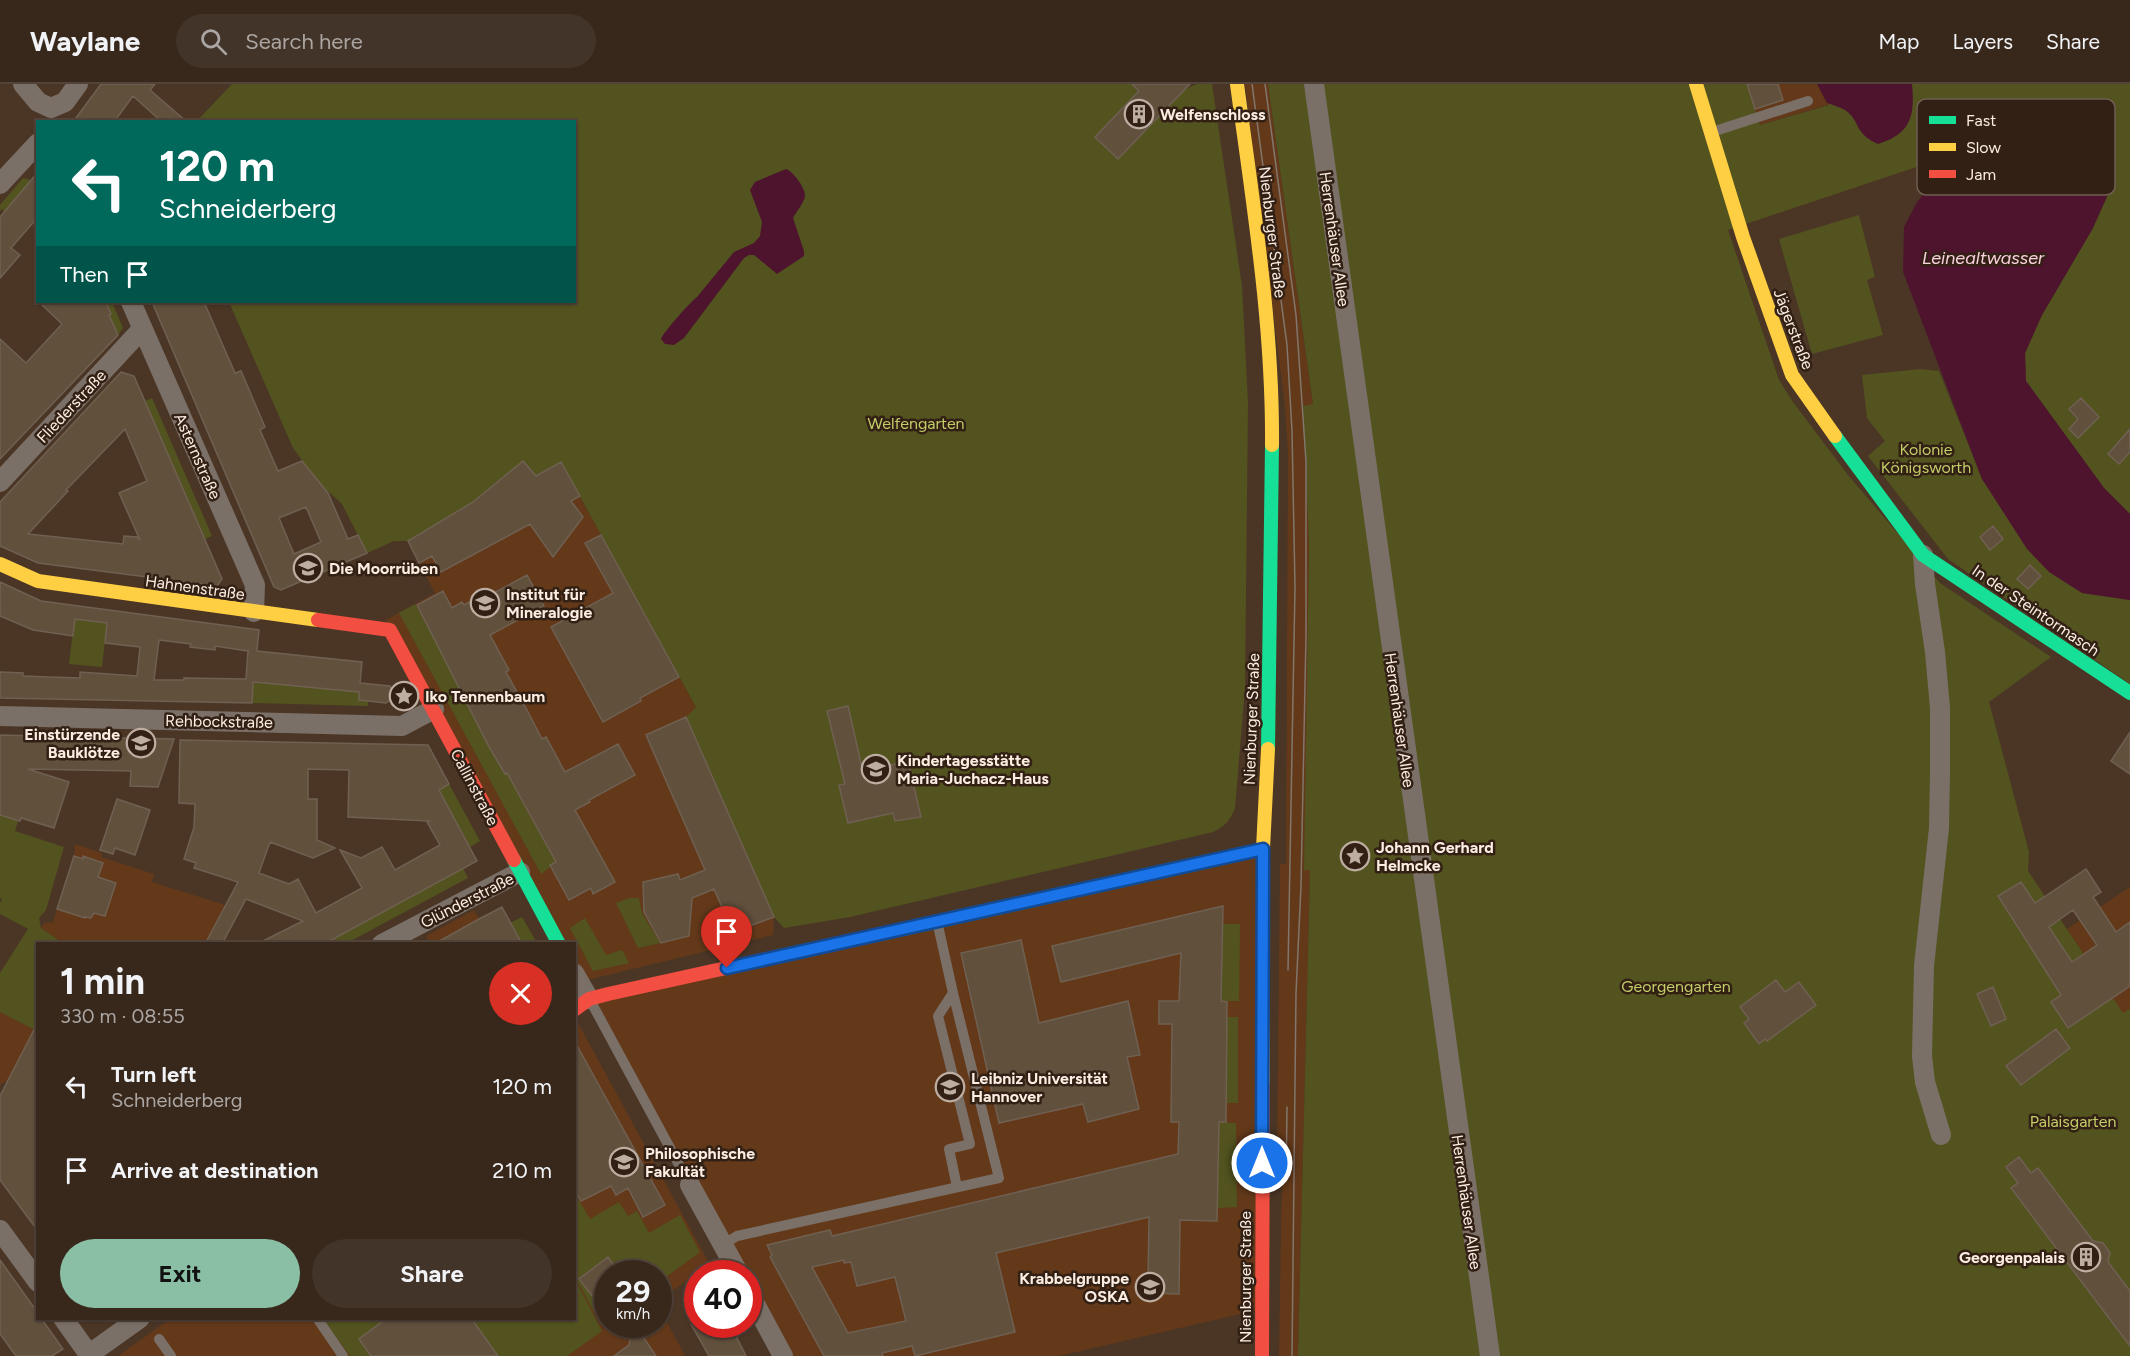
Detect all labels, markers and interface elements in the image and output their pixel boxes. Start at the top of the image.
search box [176,14,596,68]
text: Waylane [30,24,140,58]
icon: search [197,25,230,58]
text: Search here [245,28,363,55]
text: Map [1879,29,1919,54]
text: Layers [1952,29,2013,54]
text: Share [2046,29,2100,54]
building icon: Welfenschloss [1123,98,1155,130]
legend [1917,99,2115,195]
place label: Welfenschloss [1160,105,1266,124]
text: Fast [1966,111,1996,130]
text: Slow [1966,138,2001,157]
text: 120 m [159,141,275,192]
icon: left [60,144,138,222]
street label: Nienburger Straße [1255,165,1290,299]
text: Jam [1966,165,1996,184]
street label: Herrenhäuser Allee [1316,170,1353,308]
text: Schneiderberg [159,192,337,225]
water label: Leinealtwasser [1922,247,2045,269]
icon: arrive [121,258,154,291]
text: Then [60,261,109,288]
street label: Jägerstraße [1769,286,1818,372]
street label: Fliederstraße [33,366,110,447]
street label: Asternstraße [170,410,225,502]
park label: Welfengarten [867,414,965,433]
park label: Kolonie Königsworth [1881,440,1971,477]
school or university icon: Die Moorrüben [292,552,324,584]
place label: Die Moorrüben [329,559,438,578]
street label: In der Steintormasch [1968,561,2103,660]
street label: Hahnenstraße [144,571,246,604]
place label: Institut für Mineralogie [506,585,592,622]
school or university icon: Institut für Mineralogie [469,587,501,619]
street label: Herrenhäuser Allee [1381,651,1418,789]
street label: Nienburger Straße [1240,652,1263,785]
place icon: Iko Tennenbaum [388,680,420,712]
place label: Iko Tennenbaum [425,687,545,706]
street label: Rehbockstraße [165,711,273,732]
place label: Einstürzende Bauklötze [24,725,120,762]
school or university icon: Einstürzende Bauklötze [125,727,157,759]
street label: Callinstraße [446,746,503,829]
place label: Kindertagesstätte Maria-Juchacz-Haus [897,751,1049,788]
school or university icon: Kindertagesstätte Maria-Juchacz-Haus [860,753,892,785]
place label: Johann Gerhard Helmcke [1376,838,1494,875]
place icon: Johann Gerhard Helmcke [1339,840,1371,872]
street label: Glünderstraße [418,869,517,932]
pin [701,906,752,968]
icon: arrive [710,915,743,948]
text: 1 min [60,960,145,1003]
button: close [489,962,552,1025]
park label: Georgengarten [1621,977,1731,996]
text: 330 m · 08:55 [60,1004,185,1028]
text: Turn left [111,1061,197,1088]
place label: Leibniz Universität Hannover [971,1069,1108,1106]
icon: left [60,1070,93,1103]
school or university icon: Leibniz Universität Hannover [934,1071,966,1103]
text: 120 m [492,1073,552,1100]
text: Schneiderberg [111,1088,243,1112]
park label: Palaisgarten [2030,1112,2116,1131]
position arrow [1230,1131,1294,1195]
street label: Herrenhäuser Allee [1448,1133,1485,1271]
place label: Philosophische Fakultät [645,1144,755,1181]
school or university icon: Philosophische Fakultät [608,1146,640,1178]
icon: arrive [60,1154,93,1187]
text: Arrive at destination [111,1157,319,1184]
text: 210 m [492,1157,552,1184]
street label: Nienburger Straße [1236,1211,1255,1343]
button: Exit [60,1239,300,1308]
button: Share [312,1239,552,1308]
building icon: Georgenpalais [2070,1241,2102,1273]
place label: Georgenpalais [1959,1248,2066,1267]
speed limit sign: 40 [684,1260,762,1338]
place label: Krabbelgruppe OSKA [1019,1269,1130,1306]
school or university icon: Krabbelgruppe OSKA [1134,1271,1166,1303]
text: 29 [616,1273,650,1310]
text: km/h [616,1305,650,1323]

